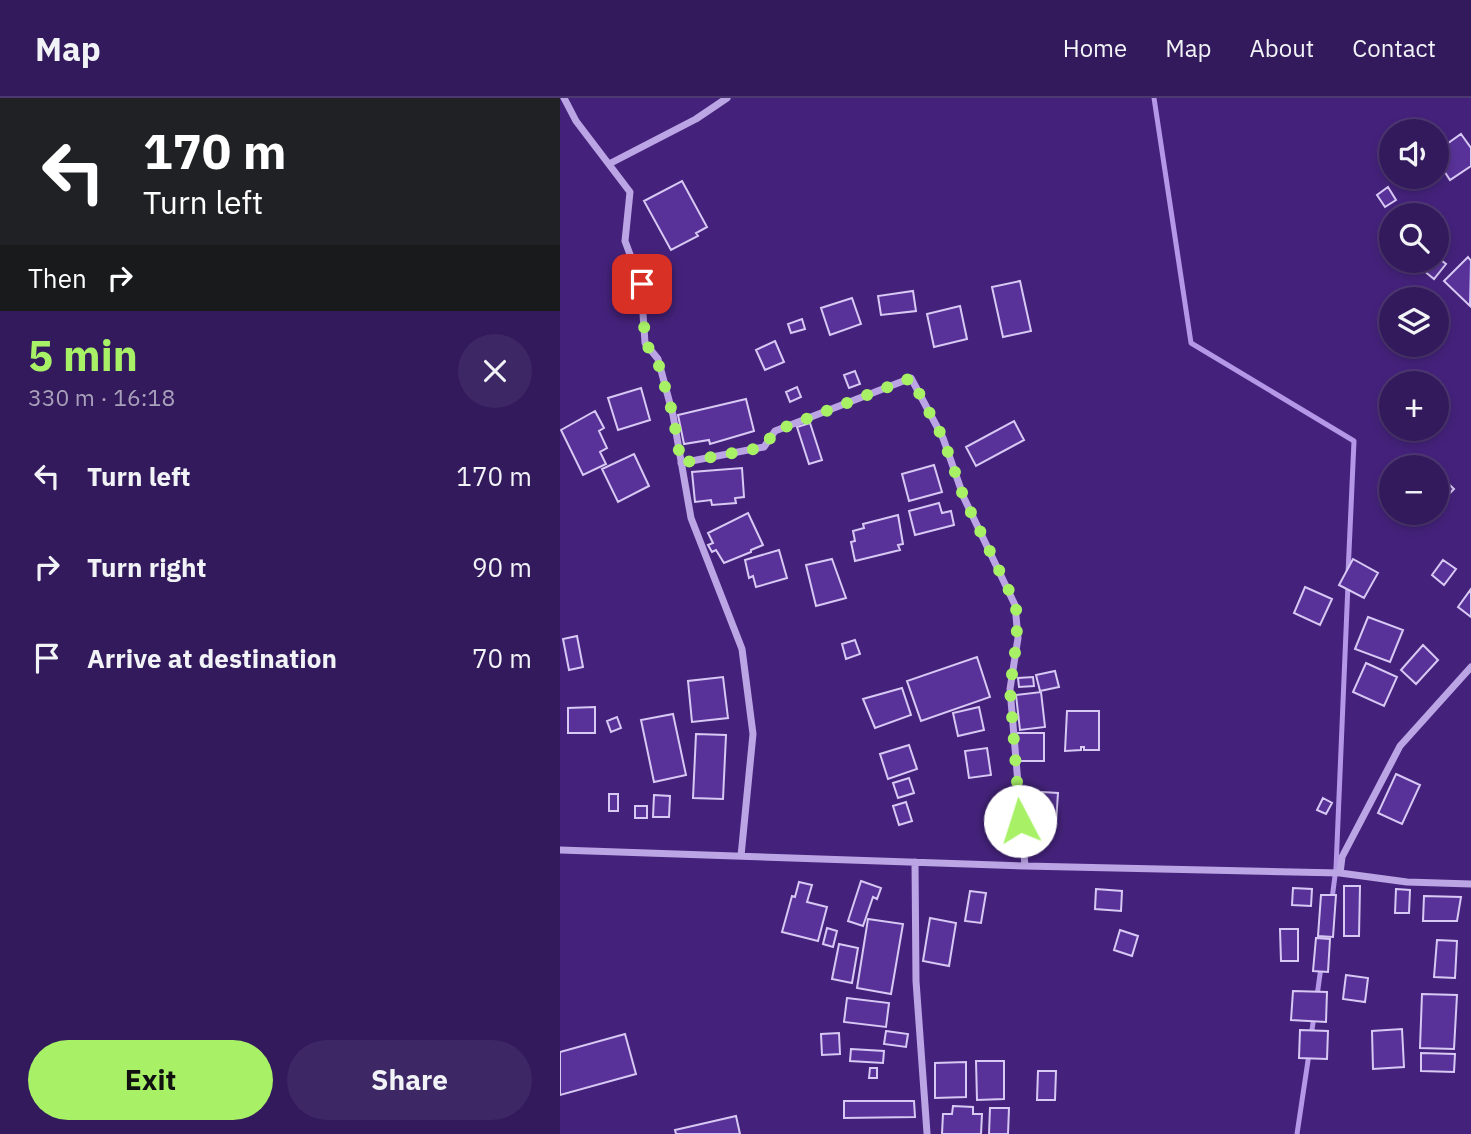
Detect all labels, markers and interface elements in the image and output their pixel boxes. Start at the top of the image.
text: Map [35,27,101,70]
text: Home [1063,32,1127,64]
text: Map [1165,32,1211,64]
text: About [1249,32,1314,64]
text: Contact [1352,32,1436,64]
text: 170 m [143,119,287,182]
map controls [1379,119,1449,525]
button: sound [1379,119,1449,189]
icon: left [28,126,119,217]
text: Turn left [143,181,263,223]
button: search [1379,203,1449,273]
pin [612,254,672,314]
icon: right [101,259,139,297]
text: Then [28,261,87,295]
icon: arrive [623,265,661,303]
button: layers [1379,287,1449,357]
text: 5 min [28,328,138,383]
button: close [458,334,532,408]
button: + [1379,371,1449,441]
text: 330 m · 16:18 [28,382,175,412]
button: − [1379,455,1449,525]
icon: left [28,457,66,495]
text: Turn left [87,459,190,493]
text: 170 m [456,459,532,493]
icon: right [28,548,66,586]
text: Turn right [87,550,206,584]
text: 90 m [472,550,532,584]
icon: arrive [28,639,66,677]
text: Arrive at destination [87,641,337,675]
text: 70 m [472,641,532,675]
position arrow [983,784,1057,858]
button: Exit [28,1040,273,1120]
button: Share [287,1040,532,1120]

